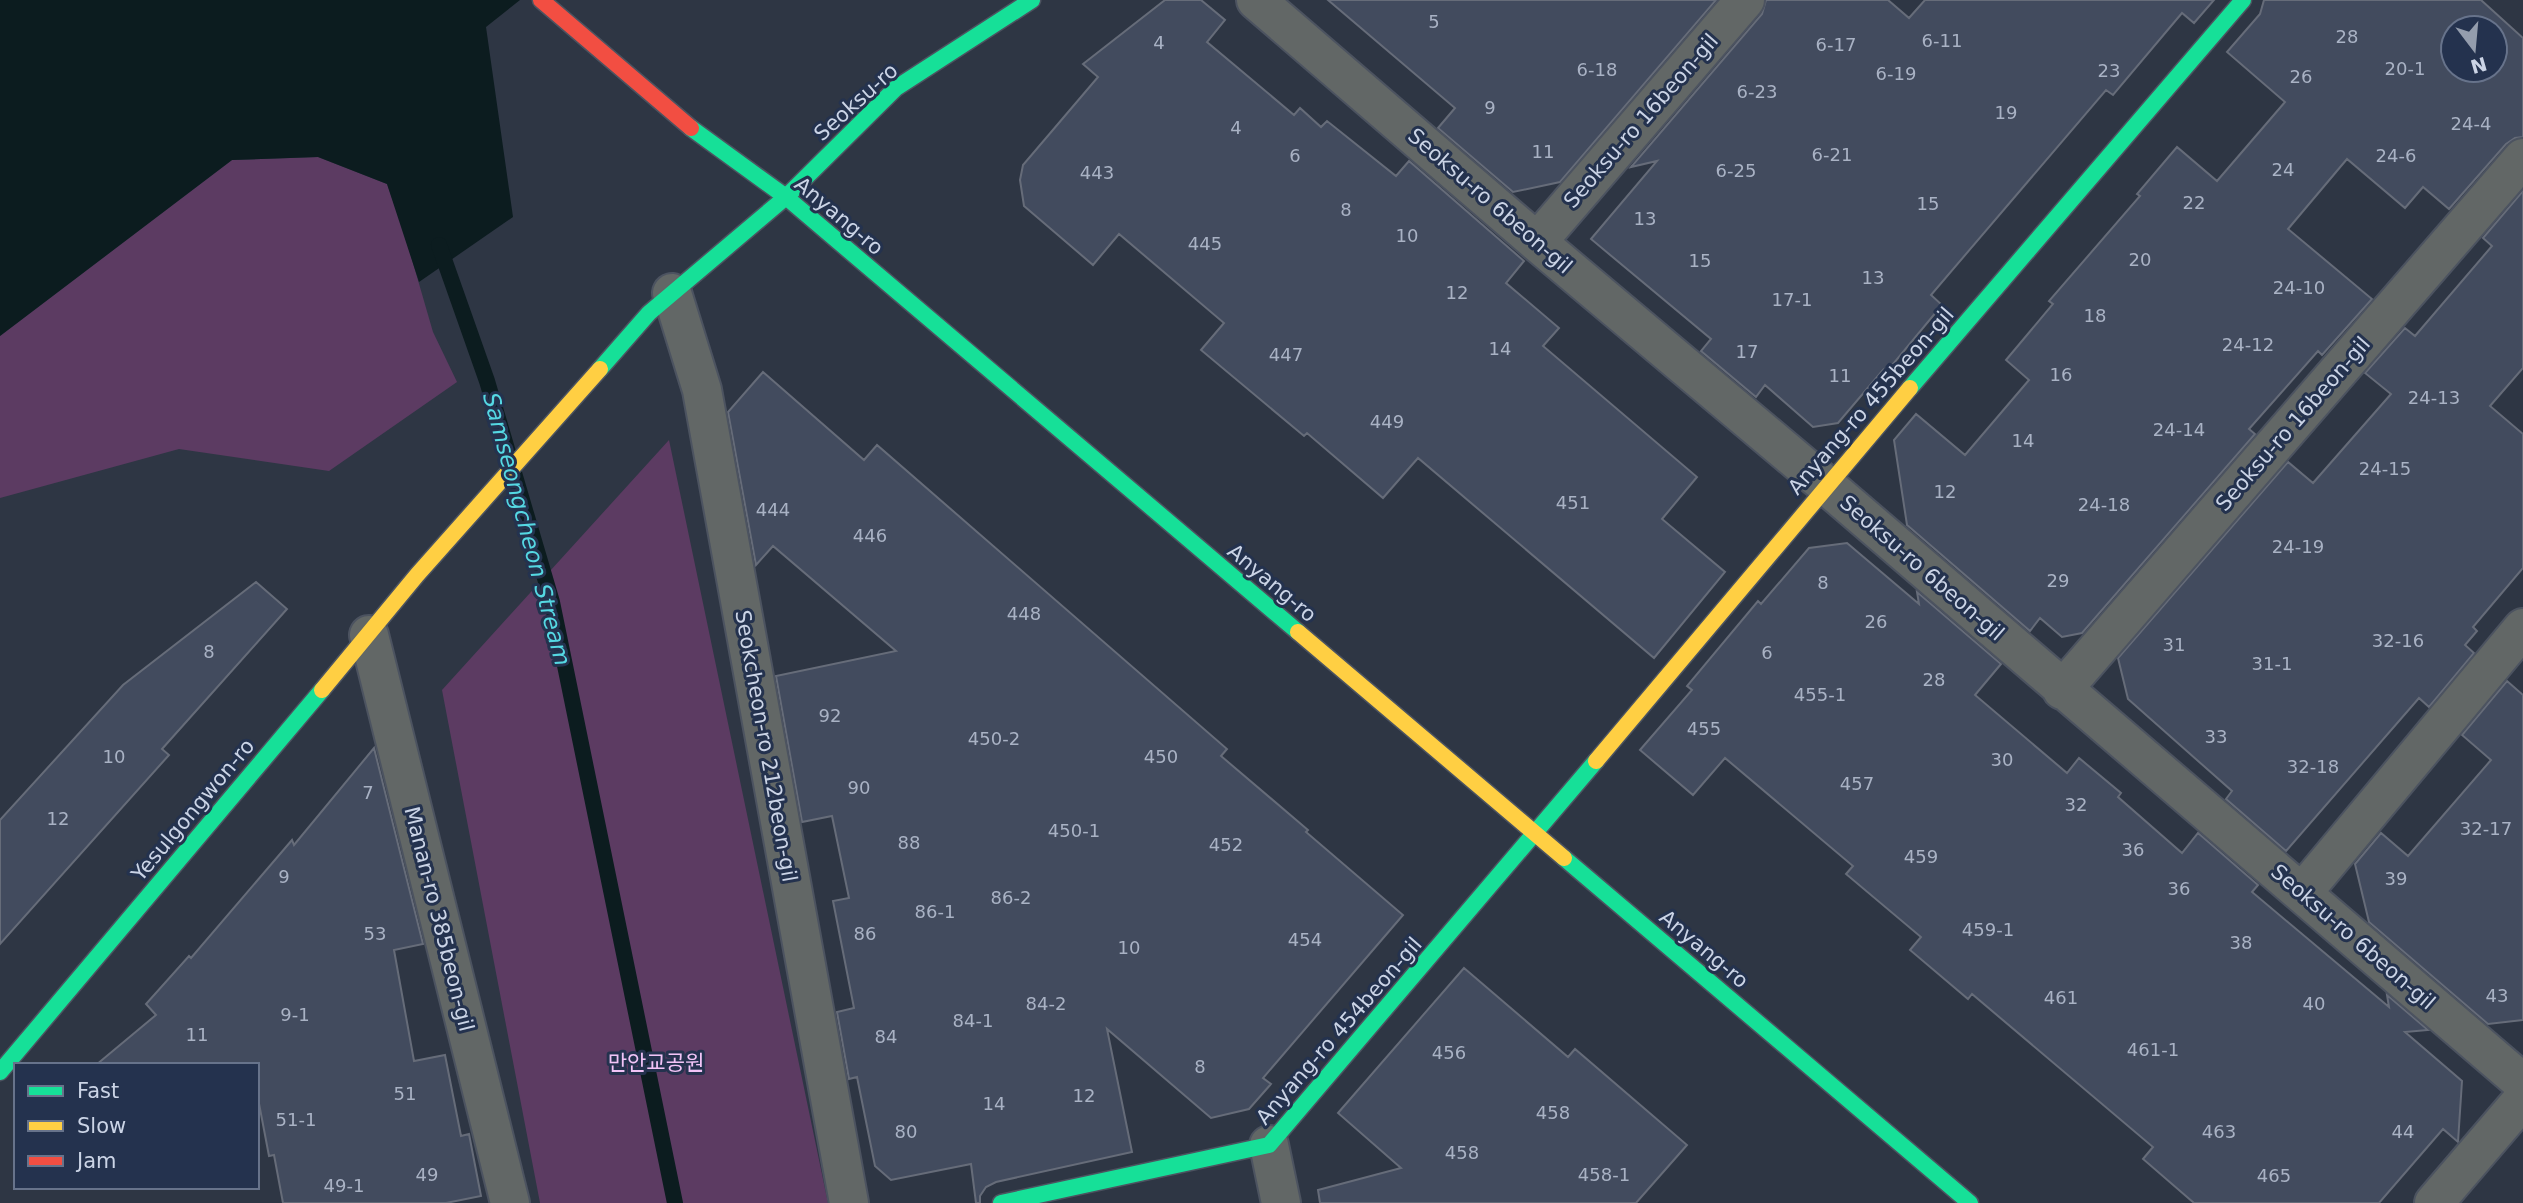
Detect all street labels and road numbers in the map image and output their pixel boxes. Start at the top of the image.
street label: Seoksu-ro 16beon-gil [1559,29,1723,213]
street label: Seoksu-ro [809,58,903,146]
street label: Seoksu-ro 6beon-gil [1403,123,1577,279]
street label: Anyang-ro [790,172,888,260]
street label: Anyang-ro 455beon-gil [1783,303,1959,499]
street label: Seoksu-ro 16beon-gil [2211,332,2375,516]
street label: Seoksu-ro 6beon-gil [1835,490,2009,646]
street label: Anyang-ro [1223,539,1321,627]
street label: Seokcheon-ro 212beon-gil [730,608,802,884]
street label: Yesulgongwon-ro [126,734,259,887]
street label: Manan-ro 385beon-gil [399,804,479,1034]
street label: Seoksu-ro 6beon-gil [2266,859,2440,1015]
street label: Anyang-ro [1655,905,1753,993]
street label: Anyang-ro 454beon-gil [1251,933,1427,1129]

